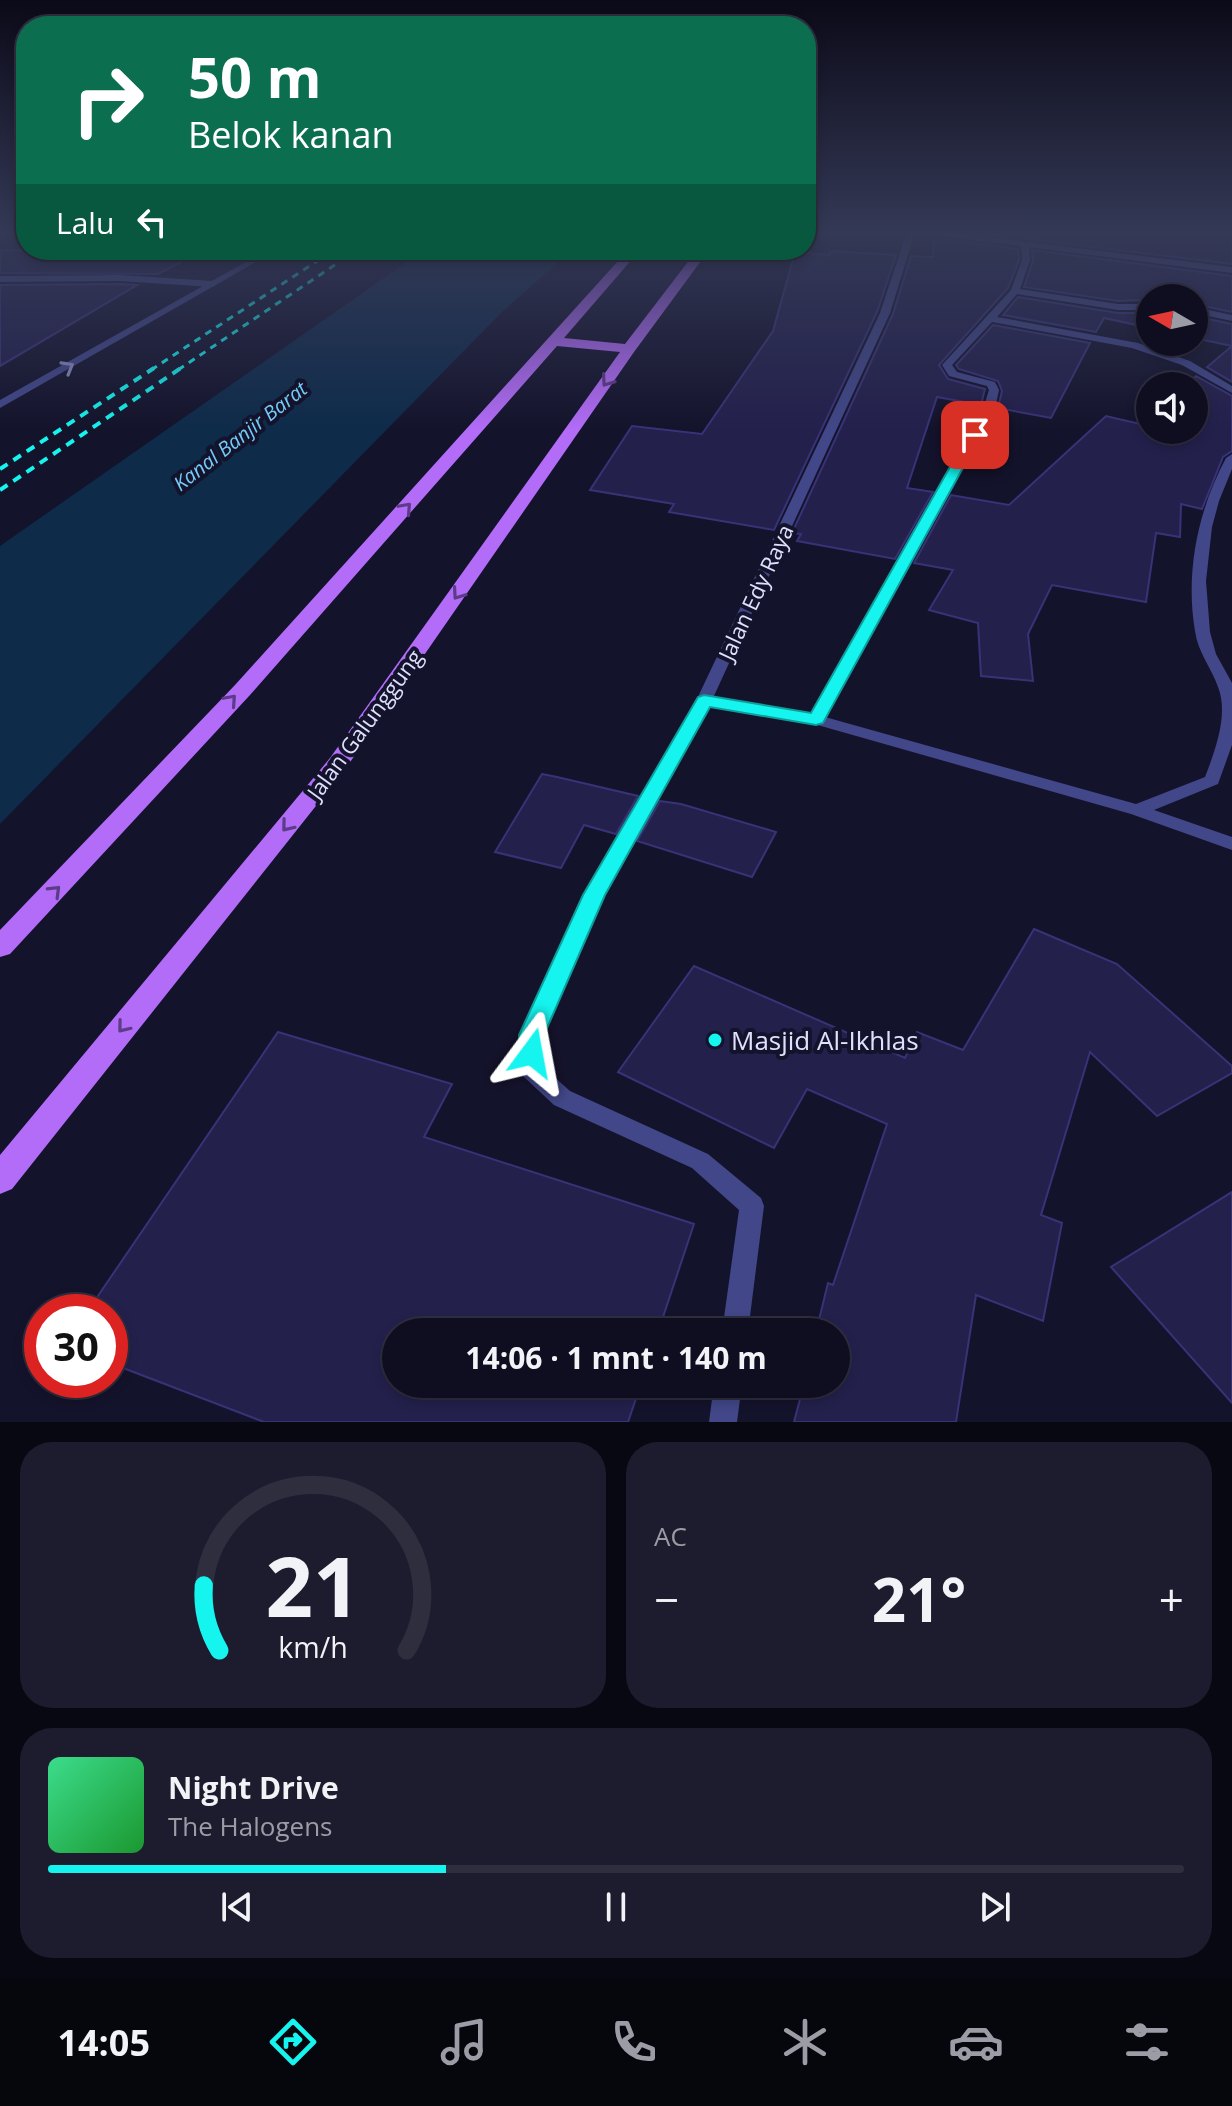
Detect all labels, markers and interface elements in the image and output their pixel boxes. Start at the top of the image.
text: 50 m [188,38,322,114]
icon: right [56,48,160,152]
text: Belok kanan [188,110,394,159]
icon: left [130,200,174,244]
text: Lalu [56,202,114,243]
north arrow [1136,284,1208,356]
map controls [1136,284,1208,444]
one-way arrow [60,361,74,376]
one-way arrow [602,372,617,386]
button: sound [1136,372,1208,444]
water label: Kanal Banjir Barat [168,374,314,497]
pin [941,401,1009,469]
icon: arrive [953,413,997,457]
one-way arrow [397,503,412,517]
street label: Jalan Edy Raya [710,519,800,667]
one-way arrow [453,585,468,599]
street label: Jalan Galunggung [298,643,429,807]
one-way arrow [222,695,236,710]
one-way arrow [282,817,297,831]
one-way arrow [46,886,60,900]
position arrow [490,1011,574,1095]
one-way arrow [118,1018,133,1032]
place label: Masjid Al-Ikhlas [731,1022,919,1058]
marker: Masjid Al-Ikhlas [706,1031,724,1049]
speed limit sign: 30 [24,1294,128,1398]
text: 14:06 · 1 mnt · 140 m [465,1337,767,1378]
text: AC [654,1518,687,1554]
text: 21 [265,1528,361,1641]
text: 21° [872,1558,966,1640]
text: − [654,1569,679,1629]
text: + [1159,1569,1184,1629]
text: km/h [278,1627,348,1666]
text: Night Drive [168,1767,339,1808]
text: The Halogens [168,1808,333,1844]
icon: previous [215,1885,259,1929]
icon: pause [594,1885,638,1929]
icon: next [973,1885,1017,1929]
icon: directions [265,2014,321,2070]
icon: music [436,2014,492,2070]
icon: phone [606,2014,662,2070]
icon: climate [777,2014,833,2070]
icon: car [948,2014,1004,2070]
icon: filters [1119,2014,1175,2070]
text: 14:05 [57,2018,150,2067]

